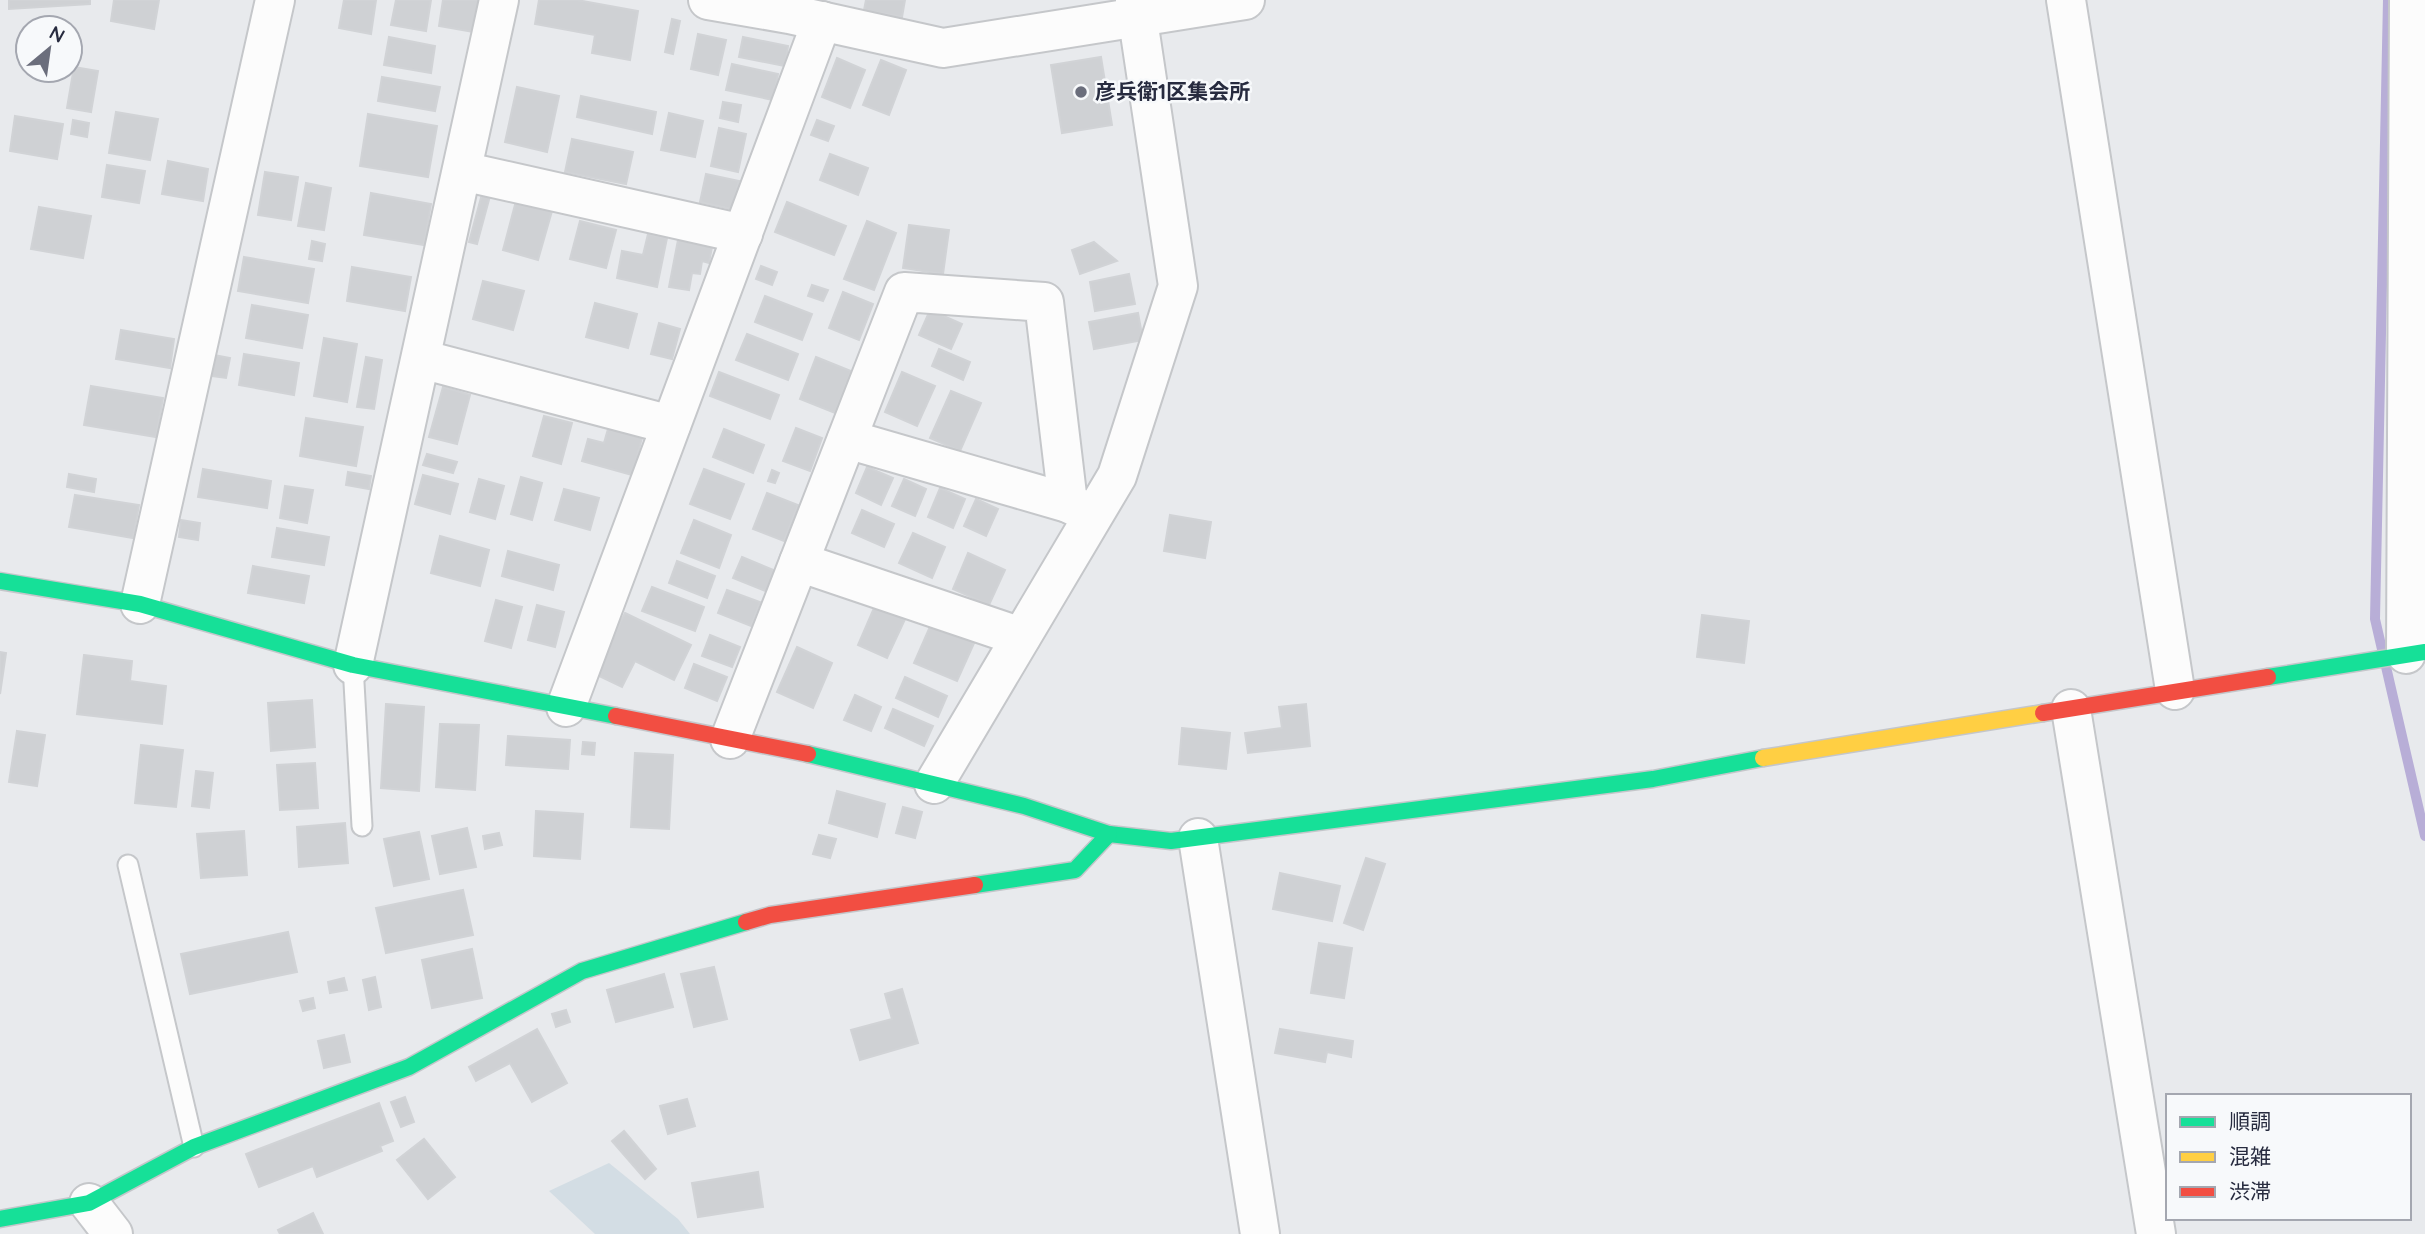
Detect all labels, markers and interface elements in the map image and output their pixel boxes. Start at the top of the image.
north arrow [14,14,84,84]
text: N [45,20,69,48]
place label: 彦兵衛1区集会所 [1095,78,1250,104]
marker: 彦兵衛1区集会所 [1073,84,1089,100]
legend [2166,1094,2411,1220]
text: 順調 [2229,1108,2271,1134]
text: 混雑 [2229,1143,2271,1169]
text: 渋滞 [2229,1178,2271,1204]

